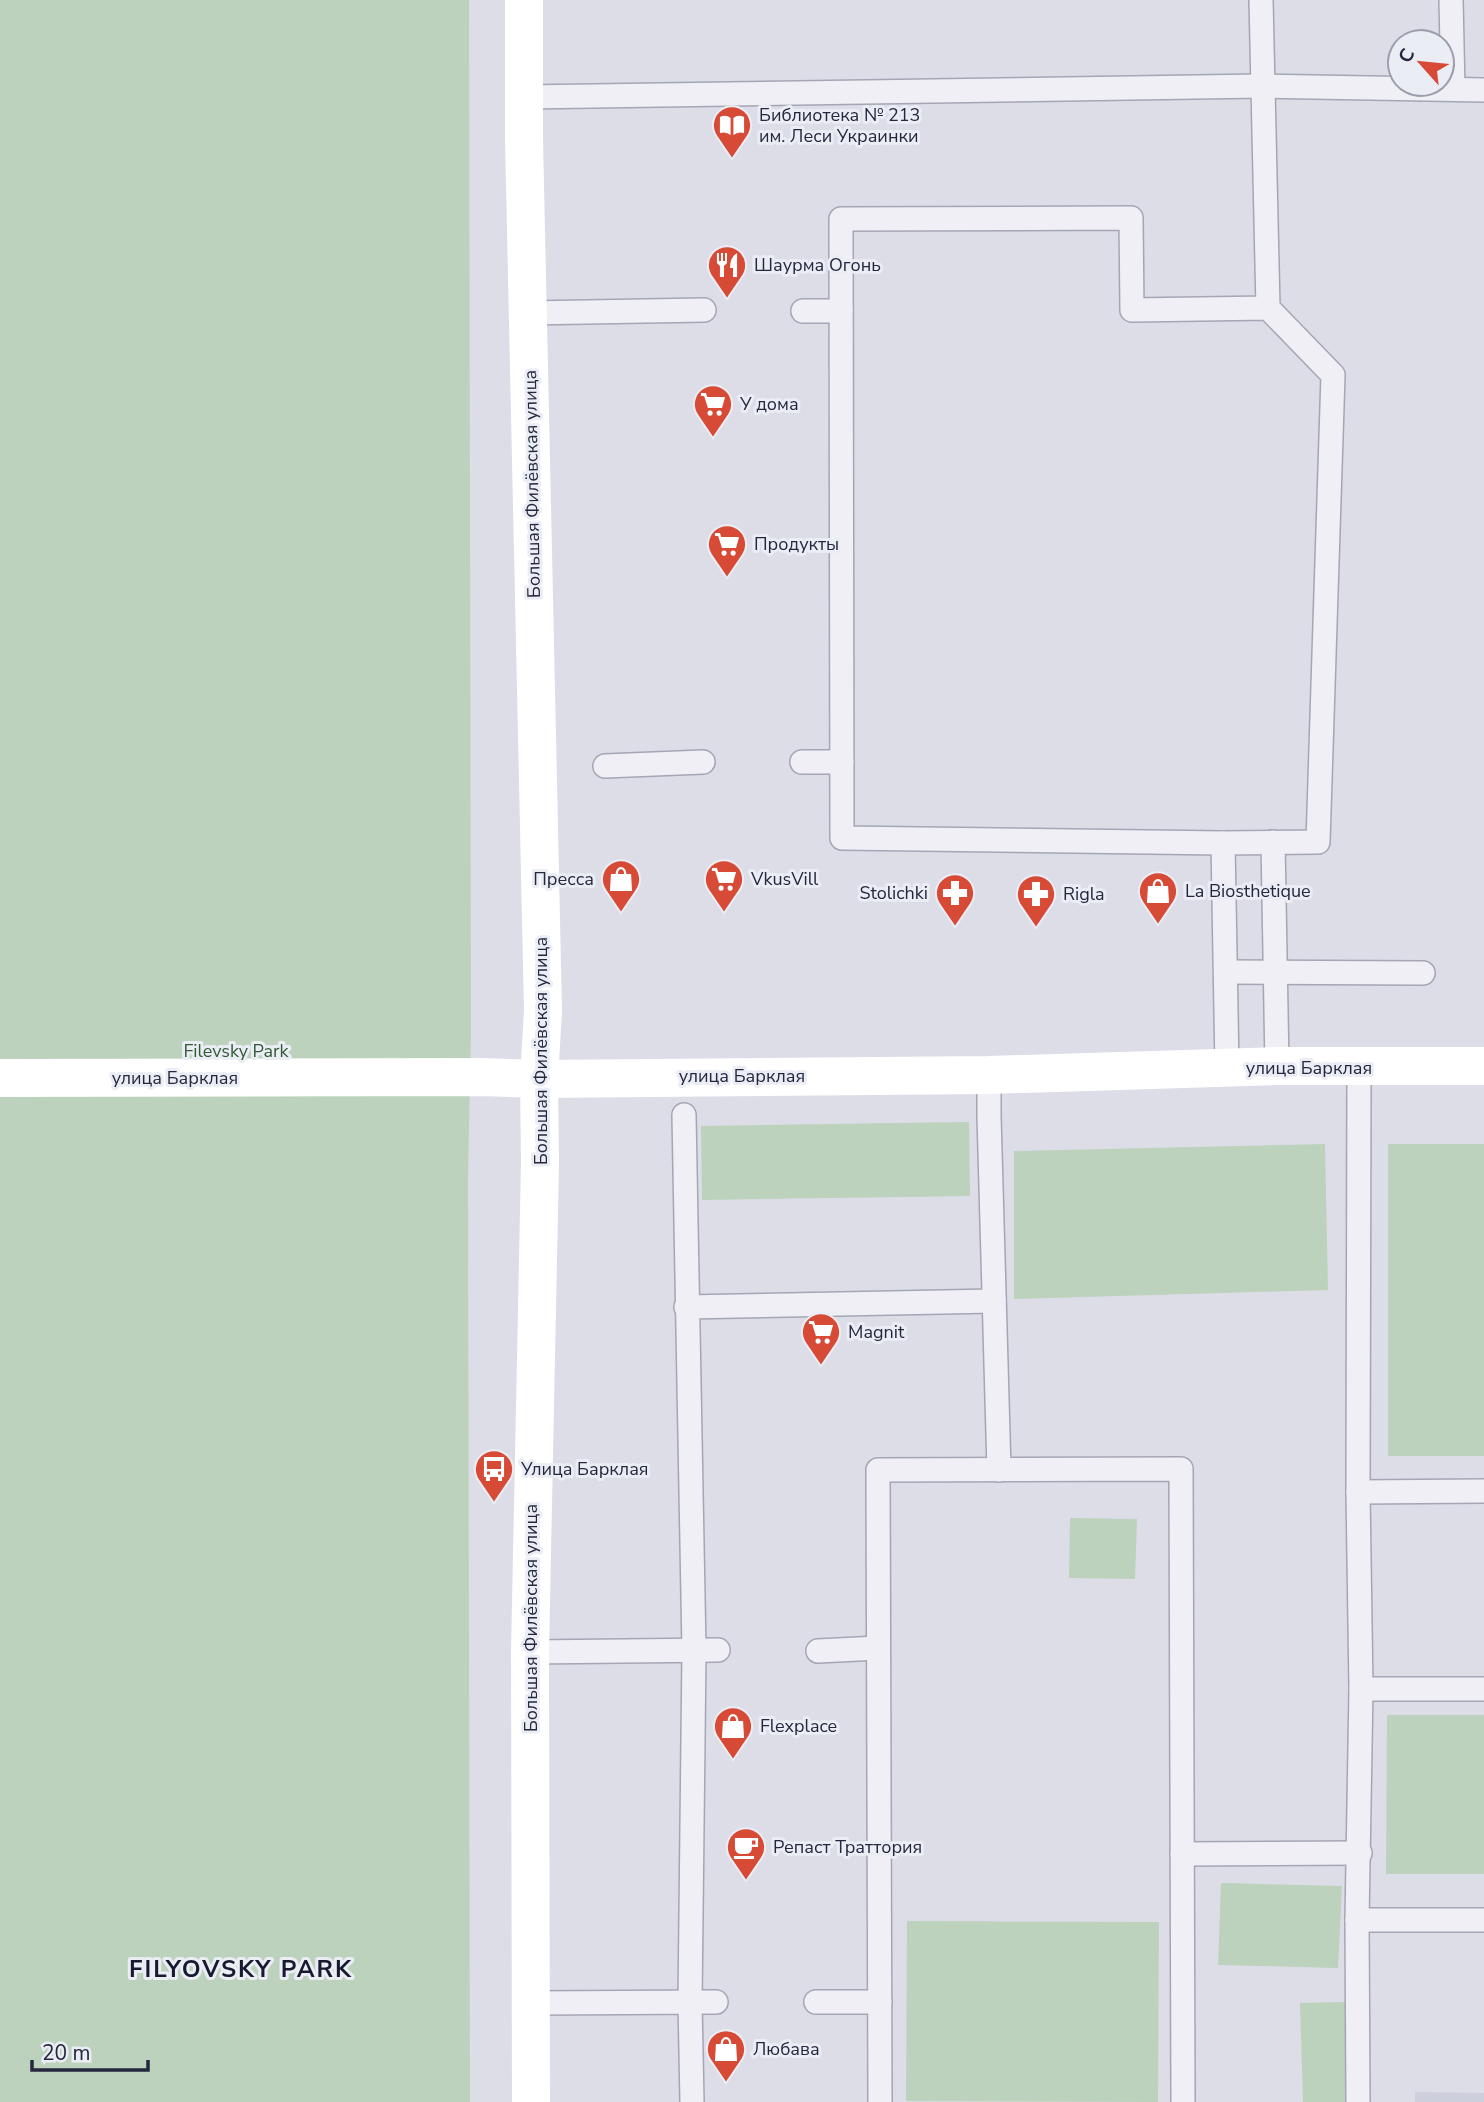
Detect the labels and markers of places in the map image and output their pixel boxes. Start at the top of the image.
place label: Библиотека № 213 им. Леси Украинки [759,103,920,148]
library icon: Библиотека № 213 им. Леси Украинки [711,104,753,159]
restaurant icon: Шаурма Огонь [706,244,748,299]
place label: Шаурма Огонь [754,253,881,277]
supermarket icon: У дома [692,383,734,438]
place label: У дома [739,392,799,416]
supermarket icon: Продукты [706,523,748,578]
place label: Продукты [754,532,839,556]
shop icon: Пресса [600,858,642,913]
supermarket icon: VkusVill [703,858,745,913]
place label: Пресса [533,867,594,891]
place label: VkusVill [750,867,819,891]
shop icon: La Biosthetique [1137,870,1179,925]
pharmacy icon: Stolichki [934,872,976,927]
pharmacy icon: Rigla [1015,873,1057,928]
place label: La Biosthetique [1185,879,1311,903]
place label: Stolichki [860,881,928,905]
place label: Rigla [1063,882,1105,906]
supermarket icon: Magnit [800,1311,842,1366]
place label: Magnit [848,1320,905,1344]
bus stop icon: Улица Барклая [473,1448,515,1503]
place label: Улица Барклая [520,1457,649,1481]
shop icon: Flexplace [712,1705,754,1760]
place label: Flexplace [760,1714,837,1738]
cafe icon: Репаст Траттория [725,1826,767,1881]
place label: Репаст Траттория [773,1835,922,1859]
shop icon: Любава [705,2028,747,2083]
place label: Любава [753,2037,820,2061]

